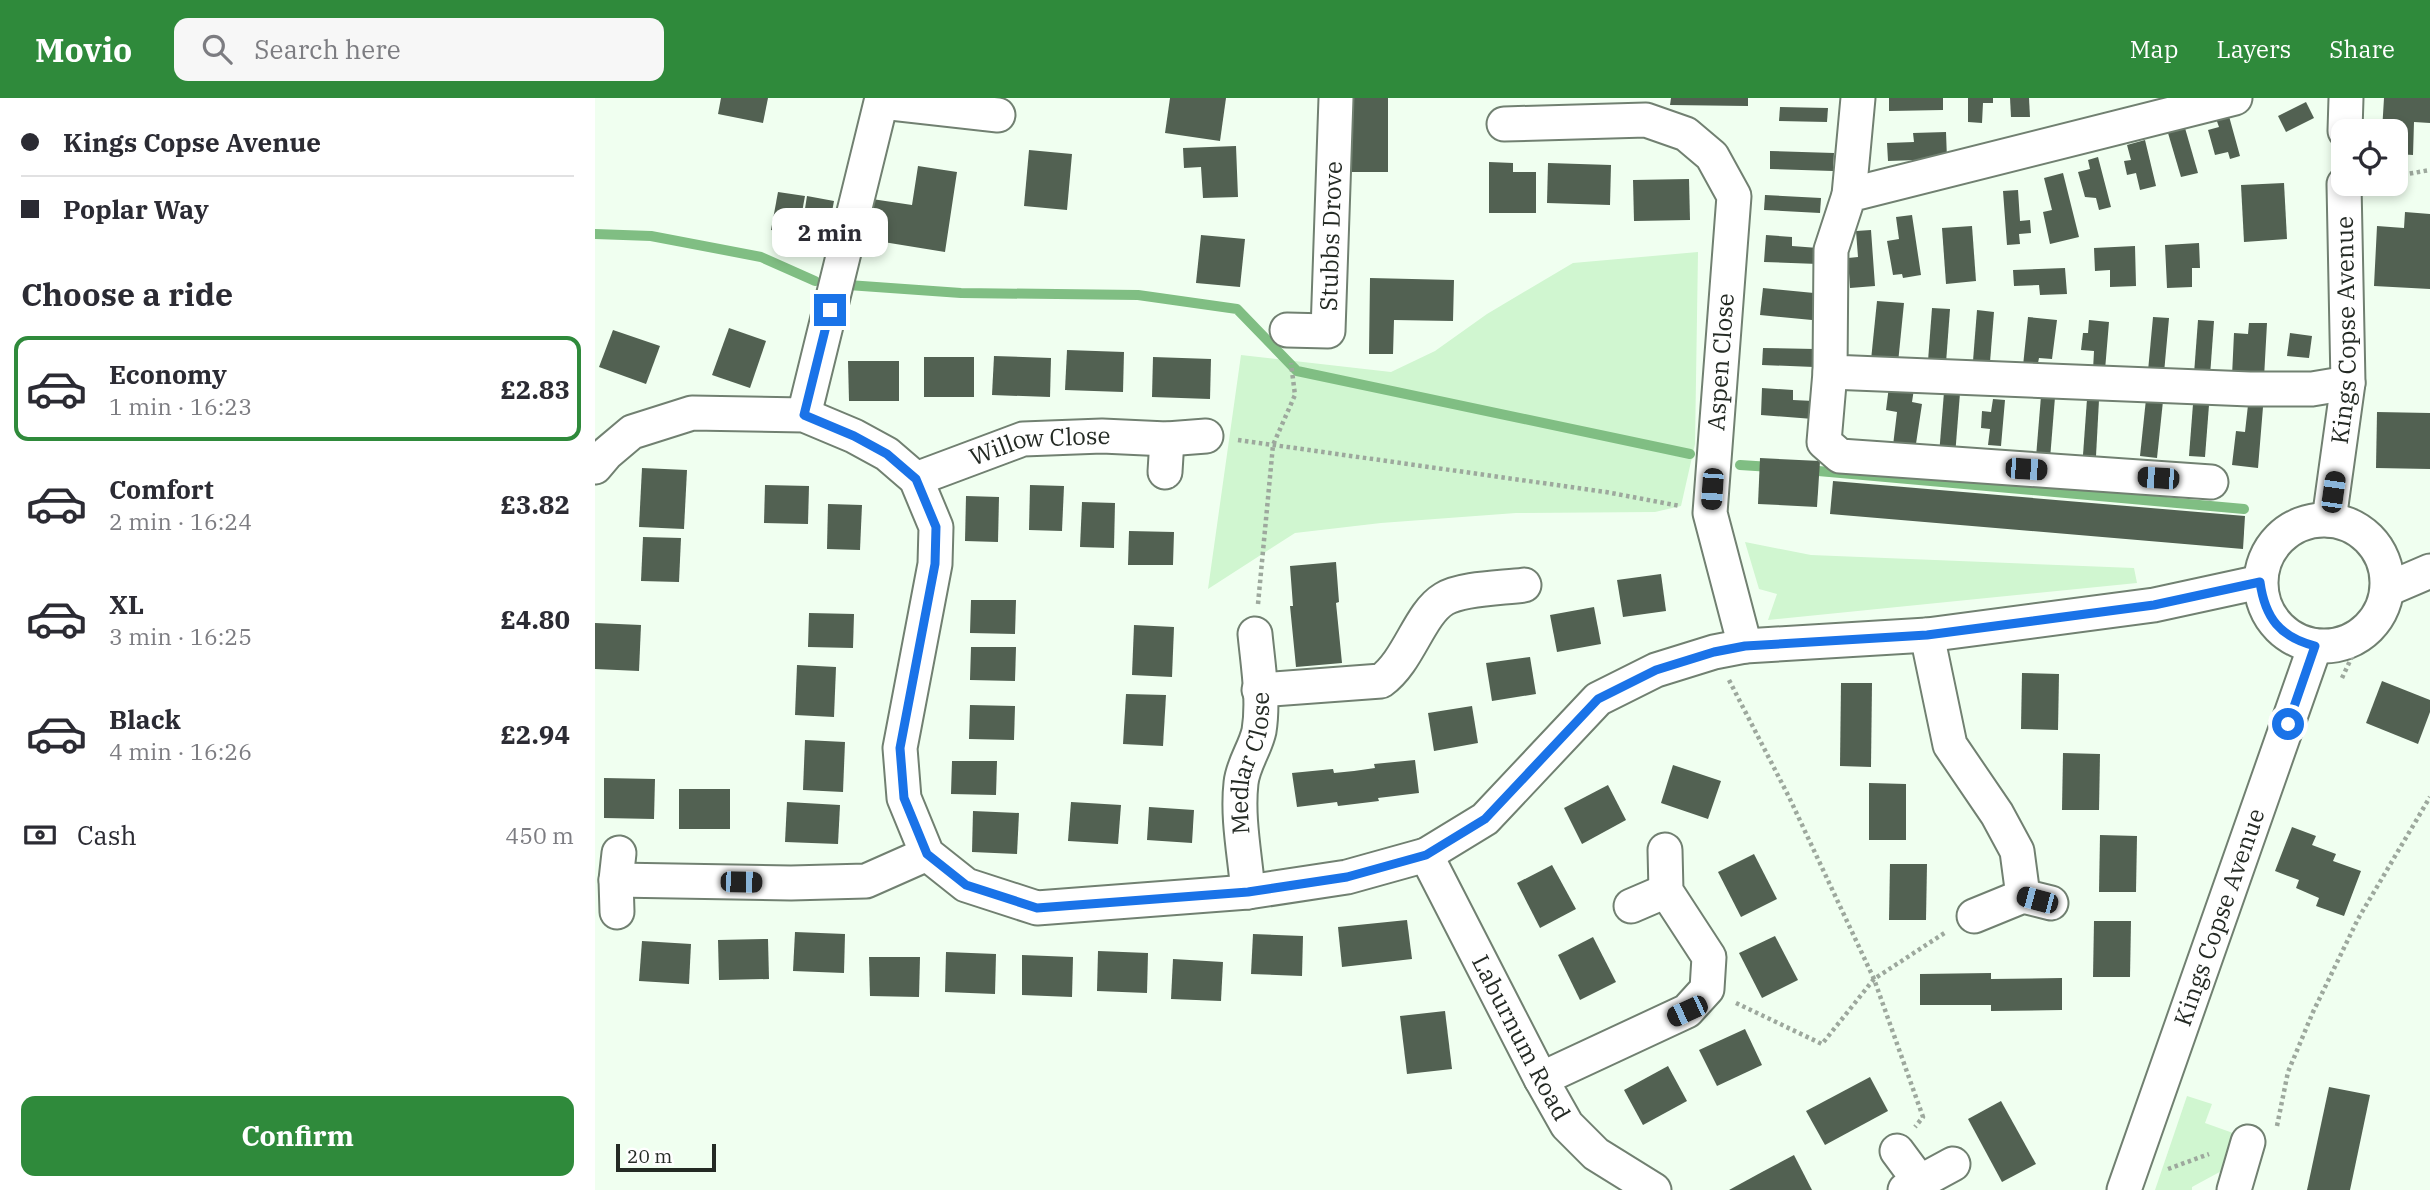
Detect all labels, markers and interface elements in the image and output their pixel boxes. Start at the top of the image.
search box [174,18,664,81]
text: Movio [35,28,132,71]
icon: search [198,30,236,68]
text: Search here [254,32,401,66]
text: Map [2130,33,2178,65]
text: Layers [2216,33,2291,65]
text: Share [2329,33,2395,65]
map controls [2331,119,2408,196]
button: locate [2331,119,2408,196]
text: Kings Copse Avenue [63,125,321,159]
street label: Stubbs Drove [1312,161,1349,311]
text: Poplar Way [63,192,209,226]
callout: 2 min [772,208,888,258]
street label: Kings Copse Avenue [2323,216,2363,446]
text: 2 min [798,217,862,247]
text: Choose a ride [21,273,233,315]
street label: Aspen Close [1699,292,1741,432]
route end [814,294,846,326]
icon: car [25,357,88,420]
text: Economy [109,357,227,391]
text: £2.83 [500,372,570,406]
text: 1 min · 16:23 [109,391,252,421]
street label: Willow Close [965,419,1111,473]
car [2005,457,2048,481]
car [2137,466,2180,490]
car [1701,467,1724,511]
car [2320,470,2347,514]
icon: car [25,472,88,535]
text: Comfort [109,472,214,506]
text: £3.82 [500,487,570,521]
text: 2 min · 16:24 [109,506,252,536]
icon: car [25,587,88,650]
text: XL [109,587,144,621]
text: £4.80 [500,602,570,636]
text: 3 min · 16:25 [109,621,252,651]
street label: Medlar Close [1223,691,1276,836]
icon: car [25,702,88,765]
text: Black [109,702,181,736]
route start [2272,708,2304,740]
text: £2.94 [500,717,570,751]
text: 4 min · 16:26 [109,736,252,766]
street label: Kings Copse Avenue [2166,804,2272,1030]
icon: cash [21,816,59,854]
text: Cash [77,818,137,852]
text: 450 m [505,820,574,850]
car [720,871,763,893]
car [2014,884,2061,916]
street label: Laburnum Road [1465,949,1578,1126]
car [1664,993,1711,1029]
button: Confirm [21,1096,574,1176]
scale bar [616,1141,716,1173]
text: 20 m [627,1144,672,1168]

